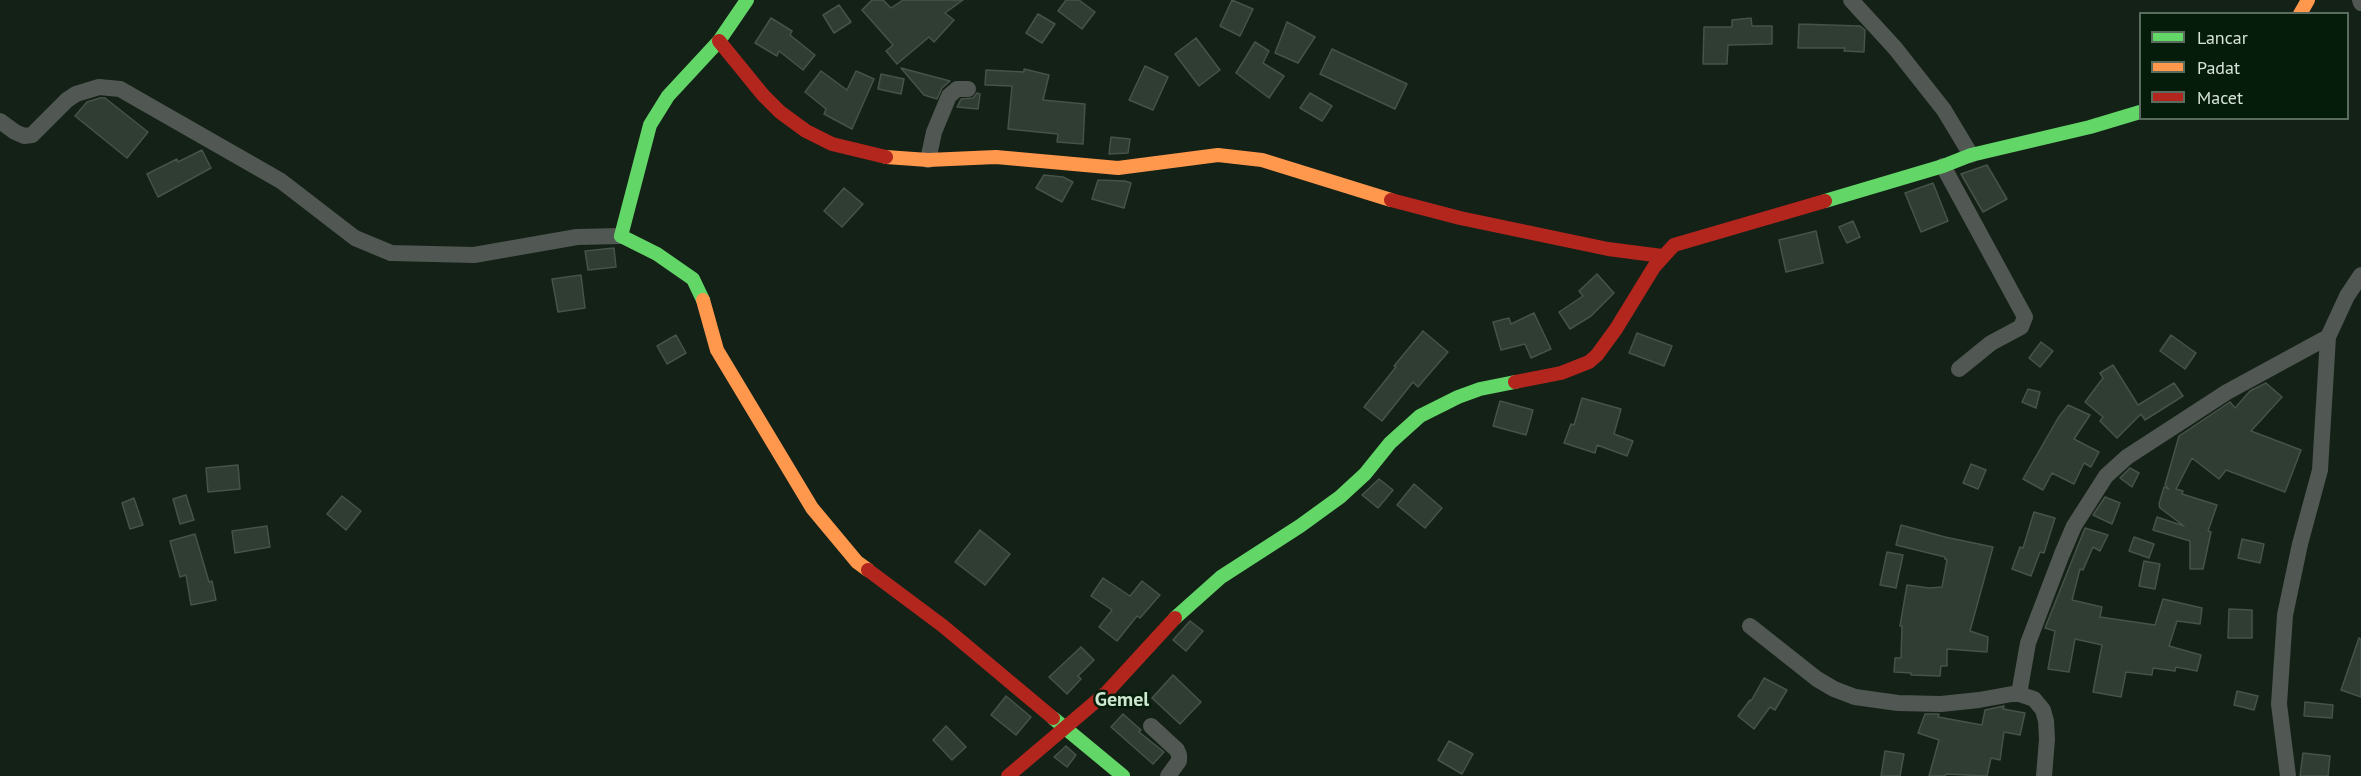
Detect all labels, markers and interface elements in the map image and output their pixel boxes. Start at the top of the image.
legend [2139,12,2349,120]
text: Lancar [2197,26,2248,49]
text: Padat [2197,56,2240,79]
text: Macet [2197,86,2243,109]
district label: Gemel [1095,688,1149,712]

